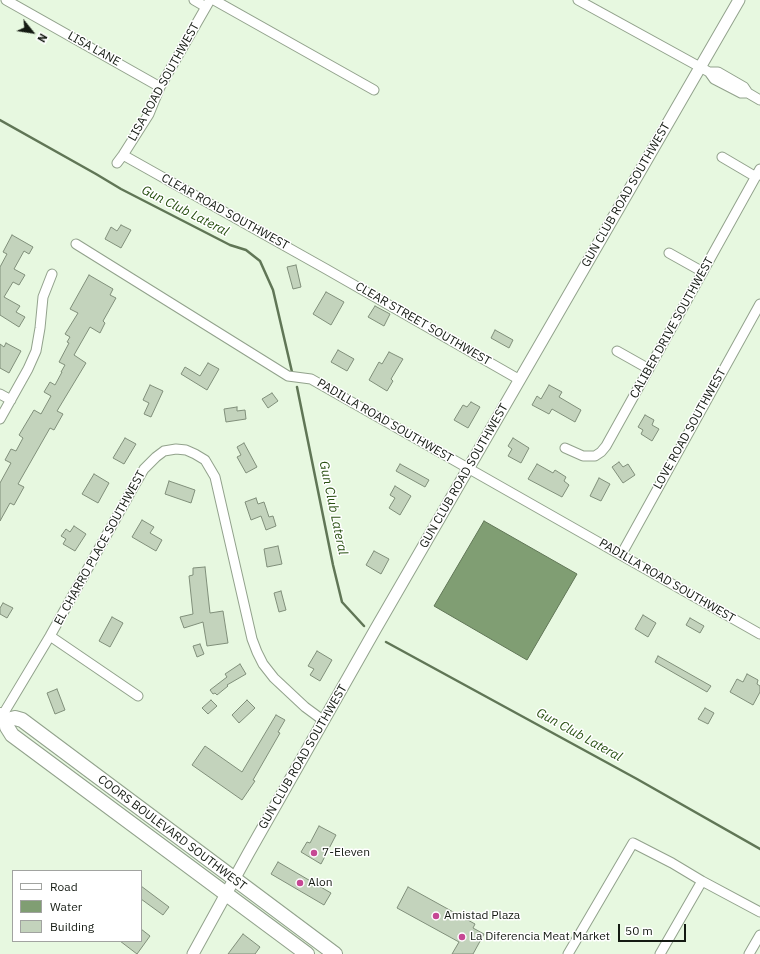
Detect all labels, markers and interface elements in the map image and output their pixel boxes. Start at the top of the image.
north arrow [12,12,52,52]
street label: LISA ROAD SOUTHWEST [125,20,203,144]
street label: LISA LANE [65,29,123,69]
text: N [34,31,50,45]
street label: GUN CLUB ROAD SOUTHWEST [579,120,673,270]
street label: CLEAR ROAD SOUTHWEST [159,171,291,253]
water label: Gun Club Lateral [139,182,231,240]
street label: CALIBER DRIVE SOUTHWEST [627,255,717,401]
street label: CLEAR STREET SOUTHWEST [353,279,493,369]
street label: LOVE ROAD SOUTHWEST [651,366,729,492]
street label: PADILLA ROAD SOUTHWEST [314,376,456,466]
street label: GUN CLUB ROAD SOUTHWEST [417,401,511,551]
water label: Gun Club Lateral [315,460,351,556]
street label: EL CHARRO PLACE SOUTHWEST [51,468,149,628]
street label: PADILLA ROAD SOUTHWEST [596,536,738,626]
street label: GUN CLUB ROAD SOUTHWEST [256,682,350,832]
water label: Gun Club Lateral [533,705,625,765]
street label: COORS BOULEVARD SOUTHWEST [95,772,249,894]
place label: 7-Eleven [322,846,370,860]
marker: 7-Eleven [309,848,319,858]
legend [12,870,142,942]
place label: Alon [308,876,332,890]
marker: Alon [295,878,305,888]
text: Road [50,879,78,894]
text: Water [50,899,82,914]
place label: Amistad Plaza [444,909,520,923]
marker: Amistad Plaza [431,911,441,921]
scale bar [620,916,688,942]
text: Building [50,919,94,934]
text: 50 m [625,923,653,938]
place label: La Diferencia Meat Market [470,930,610,944]
marker: La Diferencia Meat Market [457,932,467,942]

